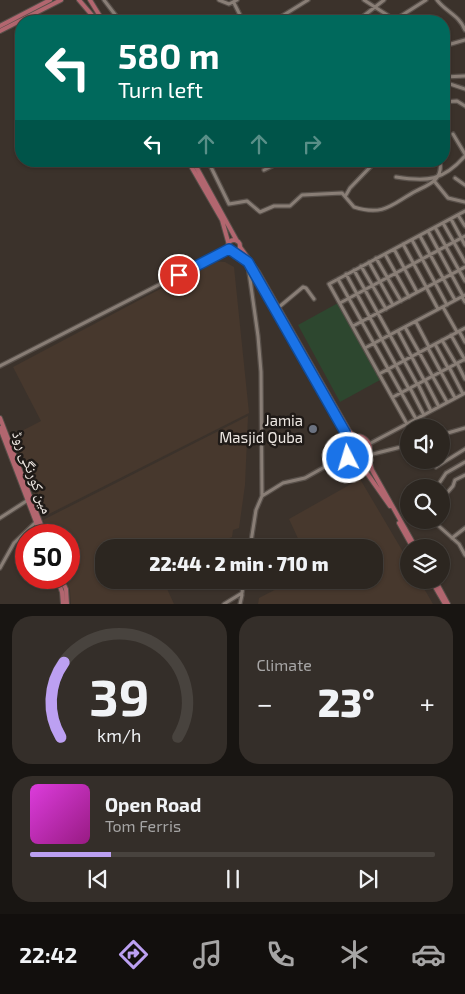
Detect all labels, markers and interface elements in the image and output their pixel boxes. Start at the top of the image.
text: 580 m [118,34,220,76]
icon: left [35,35,100,100]
text: Turn left [118,76,203,102]
icon: left [139,130,167,158]
icon: ahead [192,130,220,158]
icon: ahead [245,130,273,158]
icon: right [298,130,326,158]
pin [158,254,200,296]
icon: arrive [165,261,193,289]
place label: Jamia Masjid Quba [219,411,303,447]
map controls [400,419,450,589]
button: sound [400,419,450,469]
marker: Jamia Masjid Quba [307,423,319,435]
street label: مین کورنگی روڈ [7,428,57,517]
position arrow [321,431,373,483]
button: search [400,479,450,529]
speed limit sign: 50 [15,524,80,589]
button: layers [400,539,450,589]
text: 22:44 · 2 min · 710 m [149,552,329,575]
text: Climate [257,655,312,674]
text: 39 [89,664,149,726]
text: 23° [318,679,375,725]
text: − [257,686,273,720]
text: + [420,686,435,720]
text: km/h [97,724,141,746]
text: Open Road [105,793,201,816]
text: Tom Ferris [105,816,181,835]
icon: previous [84,865,112,893]
icon: pause [219,865,247,893]
icon: next [354,865,382,893]
icon: directions [116,937,151,972]
icon: music [190,937,225,972]
icon: phone [263,937,298,972]
icon: climate [337,937,372,972]
icon: car [411,937,446,972]
text: 22:42 [19,941,77,967]

